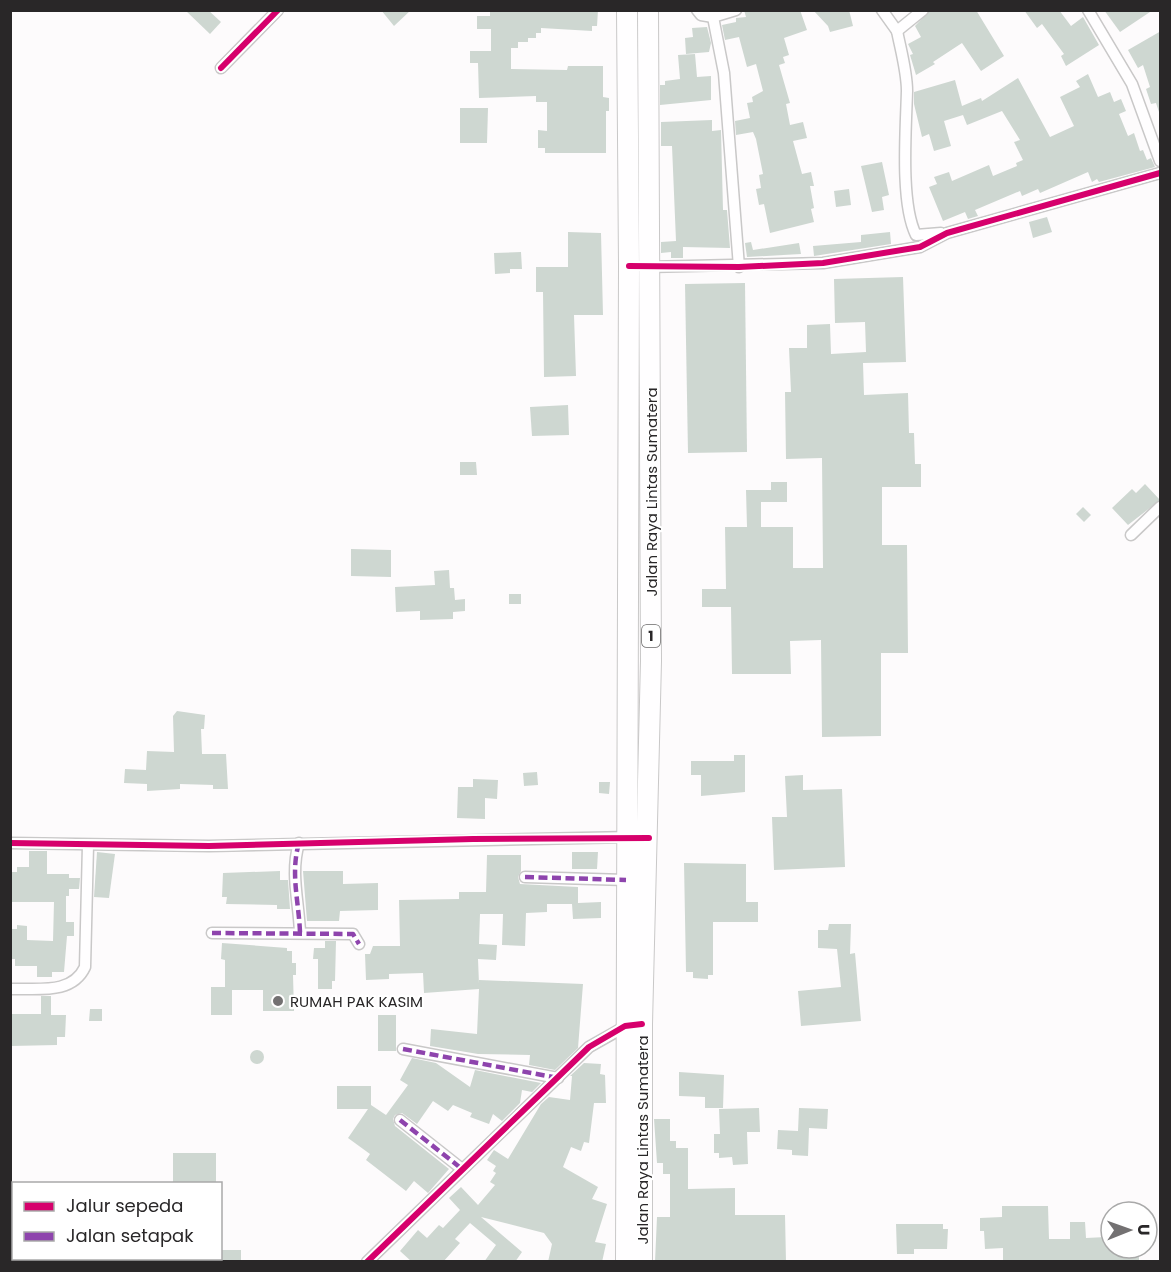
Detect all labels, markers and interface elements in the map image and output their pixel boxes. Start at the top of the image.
street label: Jalan Raya Lintas Sumatera [641,387,662,597]
road number: 1 [642,625,660,647]
place label: RUMAH PAK KASIM [290,991,423,1012]
marker: RUMAH PAK KASIM [271,994,285,1008]
street label: Jalan Raya Lintas Sumatera [632,1035,653,1245]
legend [12,1182,222,1260]
text: Jalur sepeda [66,1193,183,1218]
north arrow [1099,1200,1159,1260]
text: Jalan setapak [66,1223,194,1248]
text: U [1132,1224,1155,1236]

